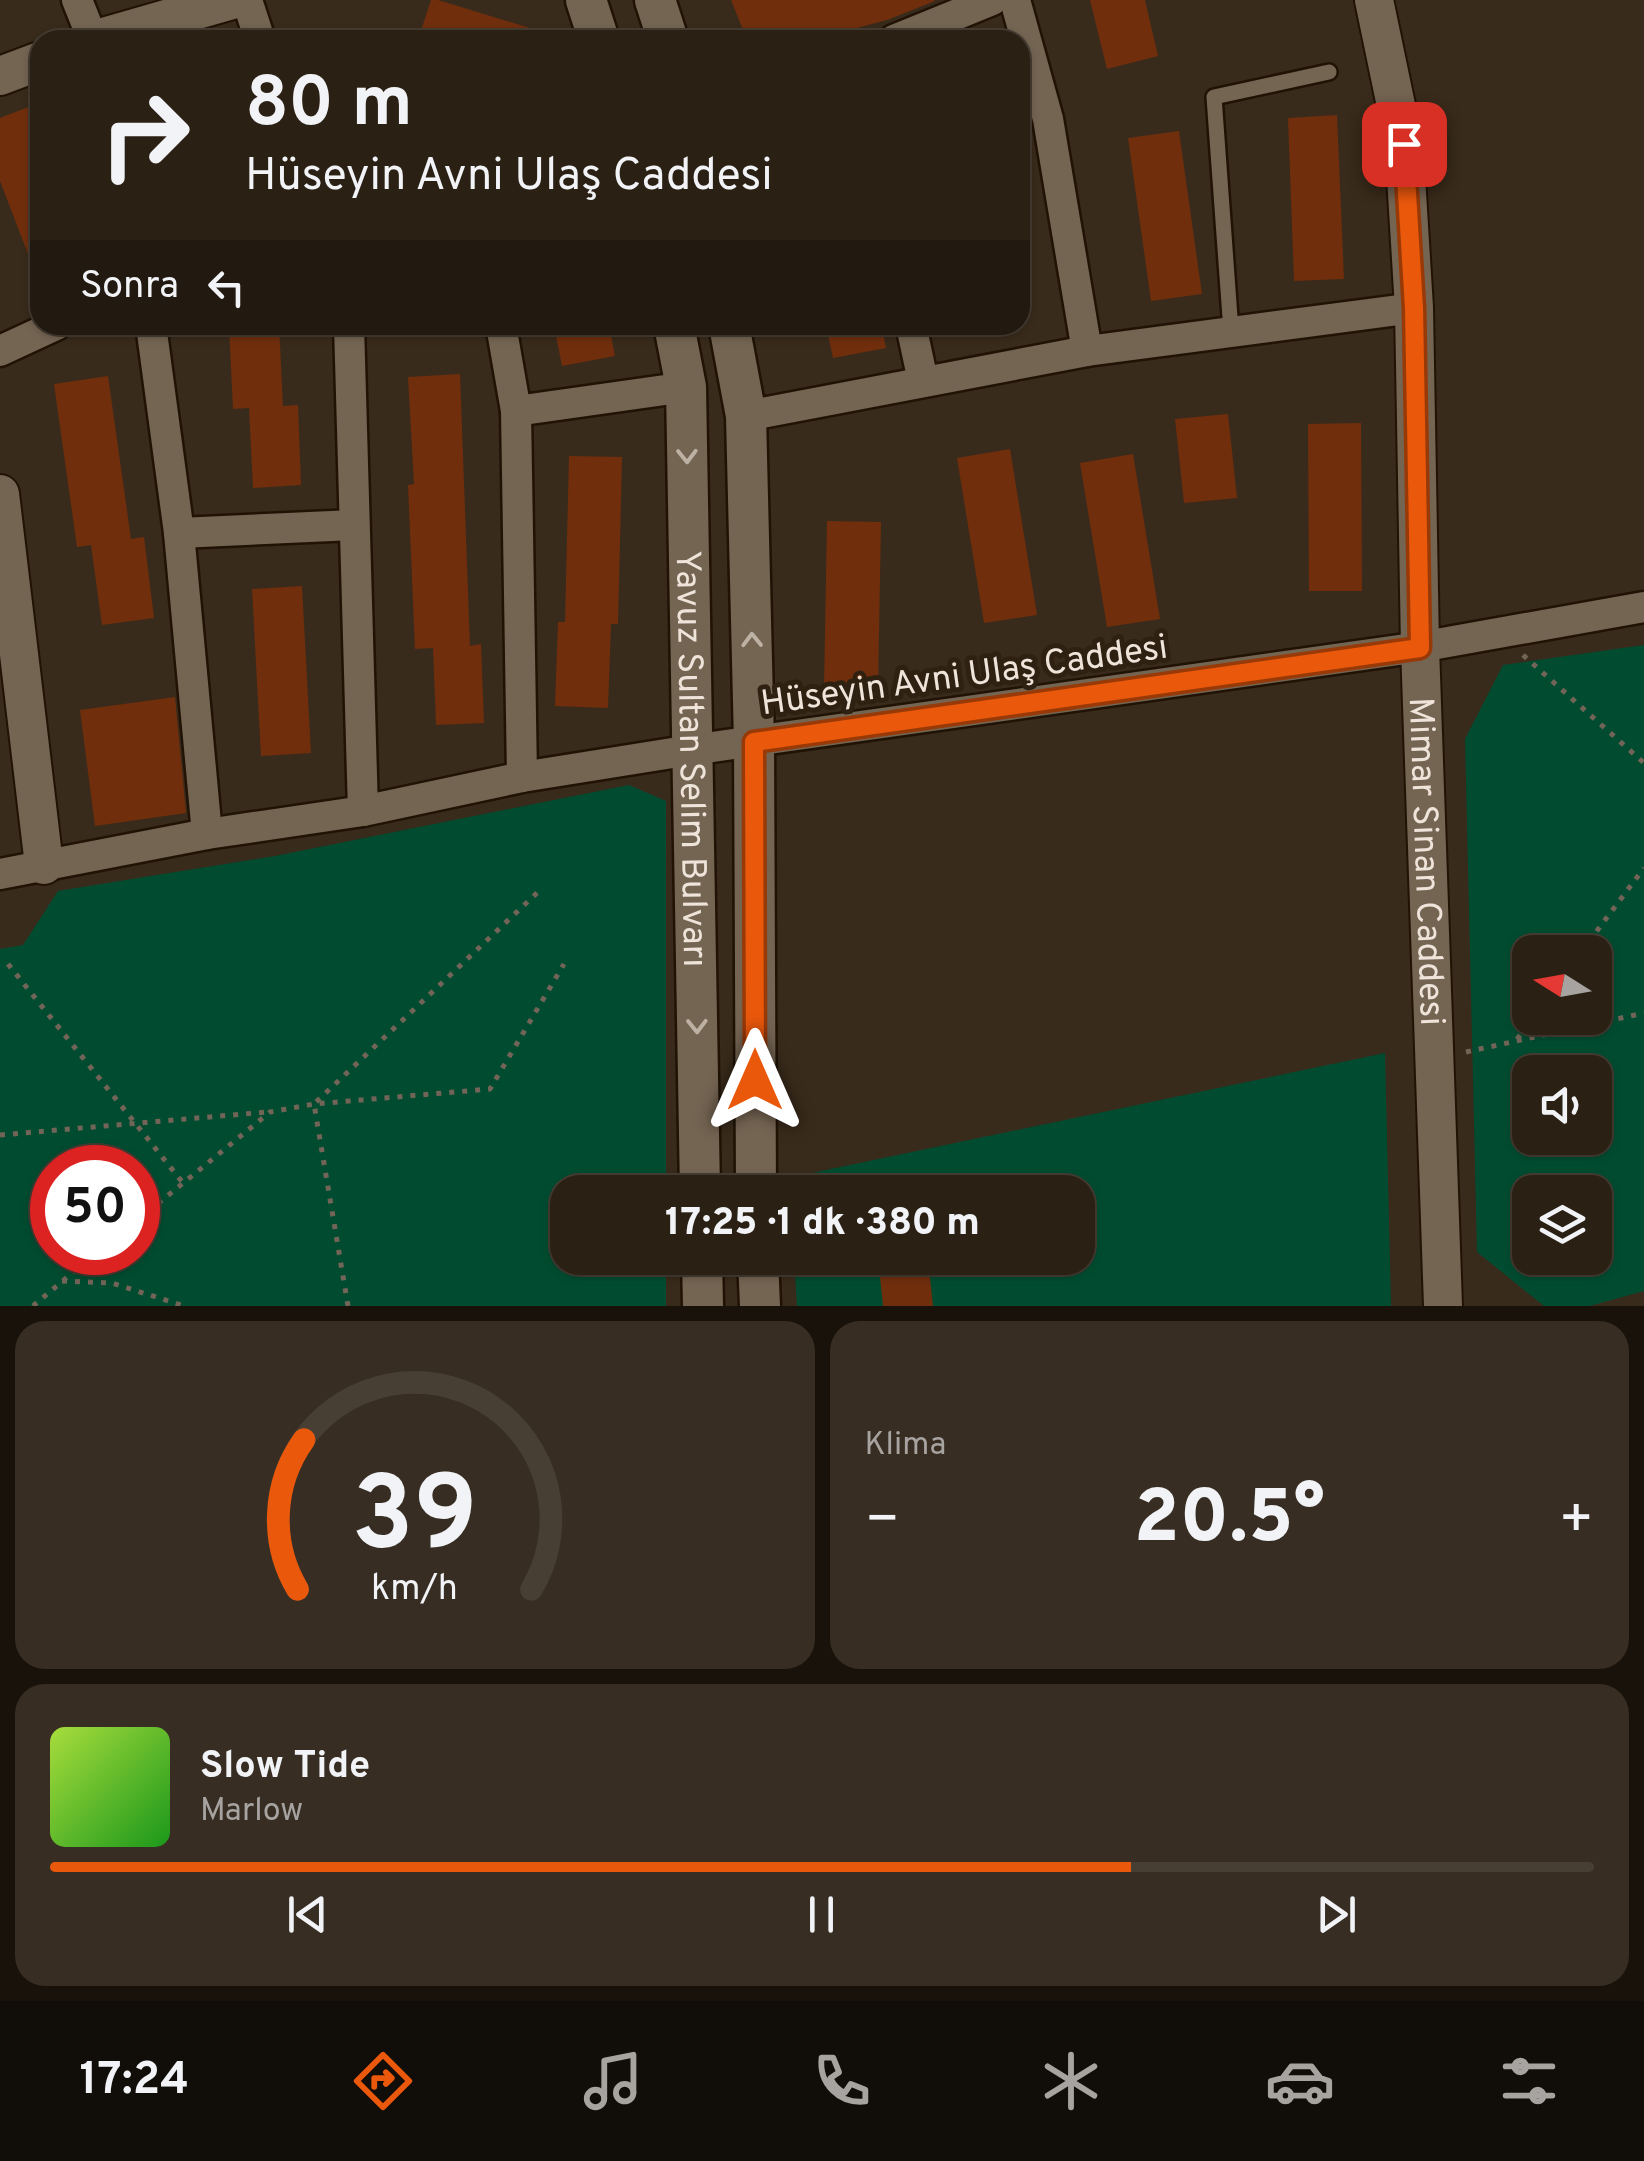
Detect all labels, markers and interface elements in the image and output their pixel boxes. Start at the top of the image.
text: 80 m [245,62,413,151]
icon: right [80,70,210,200]
pin [1362,102,1447,187]
icon: arrive [1377,117,1432,172]
text: Hüseyin Avni Ulaş Caddesi [245,149,773,206]
icon: left [199,260,254,315]
text: Sonra [80,263,179,312]
one-way arrow [676,450,698,465]
street label: Yavuz Sultan Selim Bulvarı [664,550,715,968]
street label: Hüseyin Avni Ulaş Caddesi [758,627,1171,727]
one-way arrow [741,632,762,648]
street label: Mimar Sinan Caddesi [1397,696,1452,1027]
north arrow [1512,935,1612,1035]
map controls [1512,935,1612,1275]
one-way arrow [686,1019,707,1035]
position arrow [703,1028,807,1132]
button: sound [1512,1055,1612,1155]
speed limit sign: 50 [30,1145,160,1275]
button: layers [1512,1175,1612,1275]
text: 17:25 · 1 dk · 380 m [665,1200,980,1249]
text: Klima [865,1426,946,1466]
text: 39 [352,1455,478,1587]
text: 20.5° [1134,1474,1325,1569]
text: − [865,1487,900,1557]
text: + [1559,1487,1594,1557]
text: km/h [371,1567,458,1613]
text: Slow Tide [200,1743,370,1792]
text: Marlow [200,1792,303,1832]
icon: previous [280,1887,335,1942]
icon: pause [794,1887,849,1942]
icon: next [1309,1887,1364,1942]
icon: directions [348,2046,418,2116]
icon: music [578,2046,648,2116]
icon: phone [807,2046,877,2116]
icon: climate [1036,2046,1106,2116]
icon: car [1265,2046,1335,2116]
icon: filters [1494,2046,1564,2116]
text: 17:24 [80,2053,189,2110]

